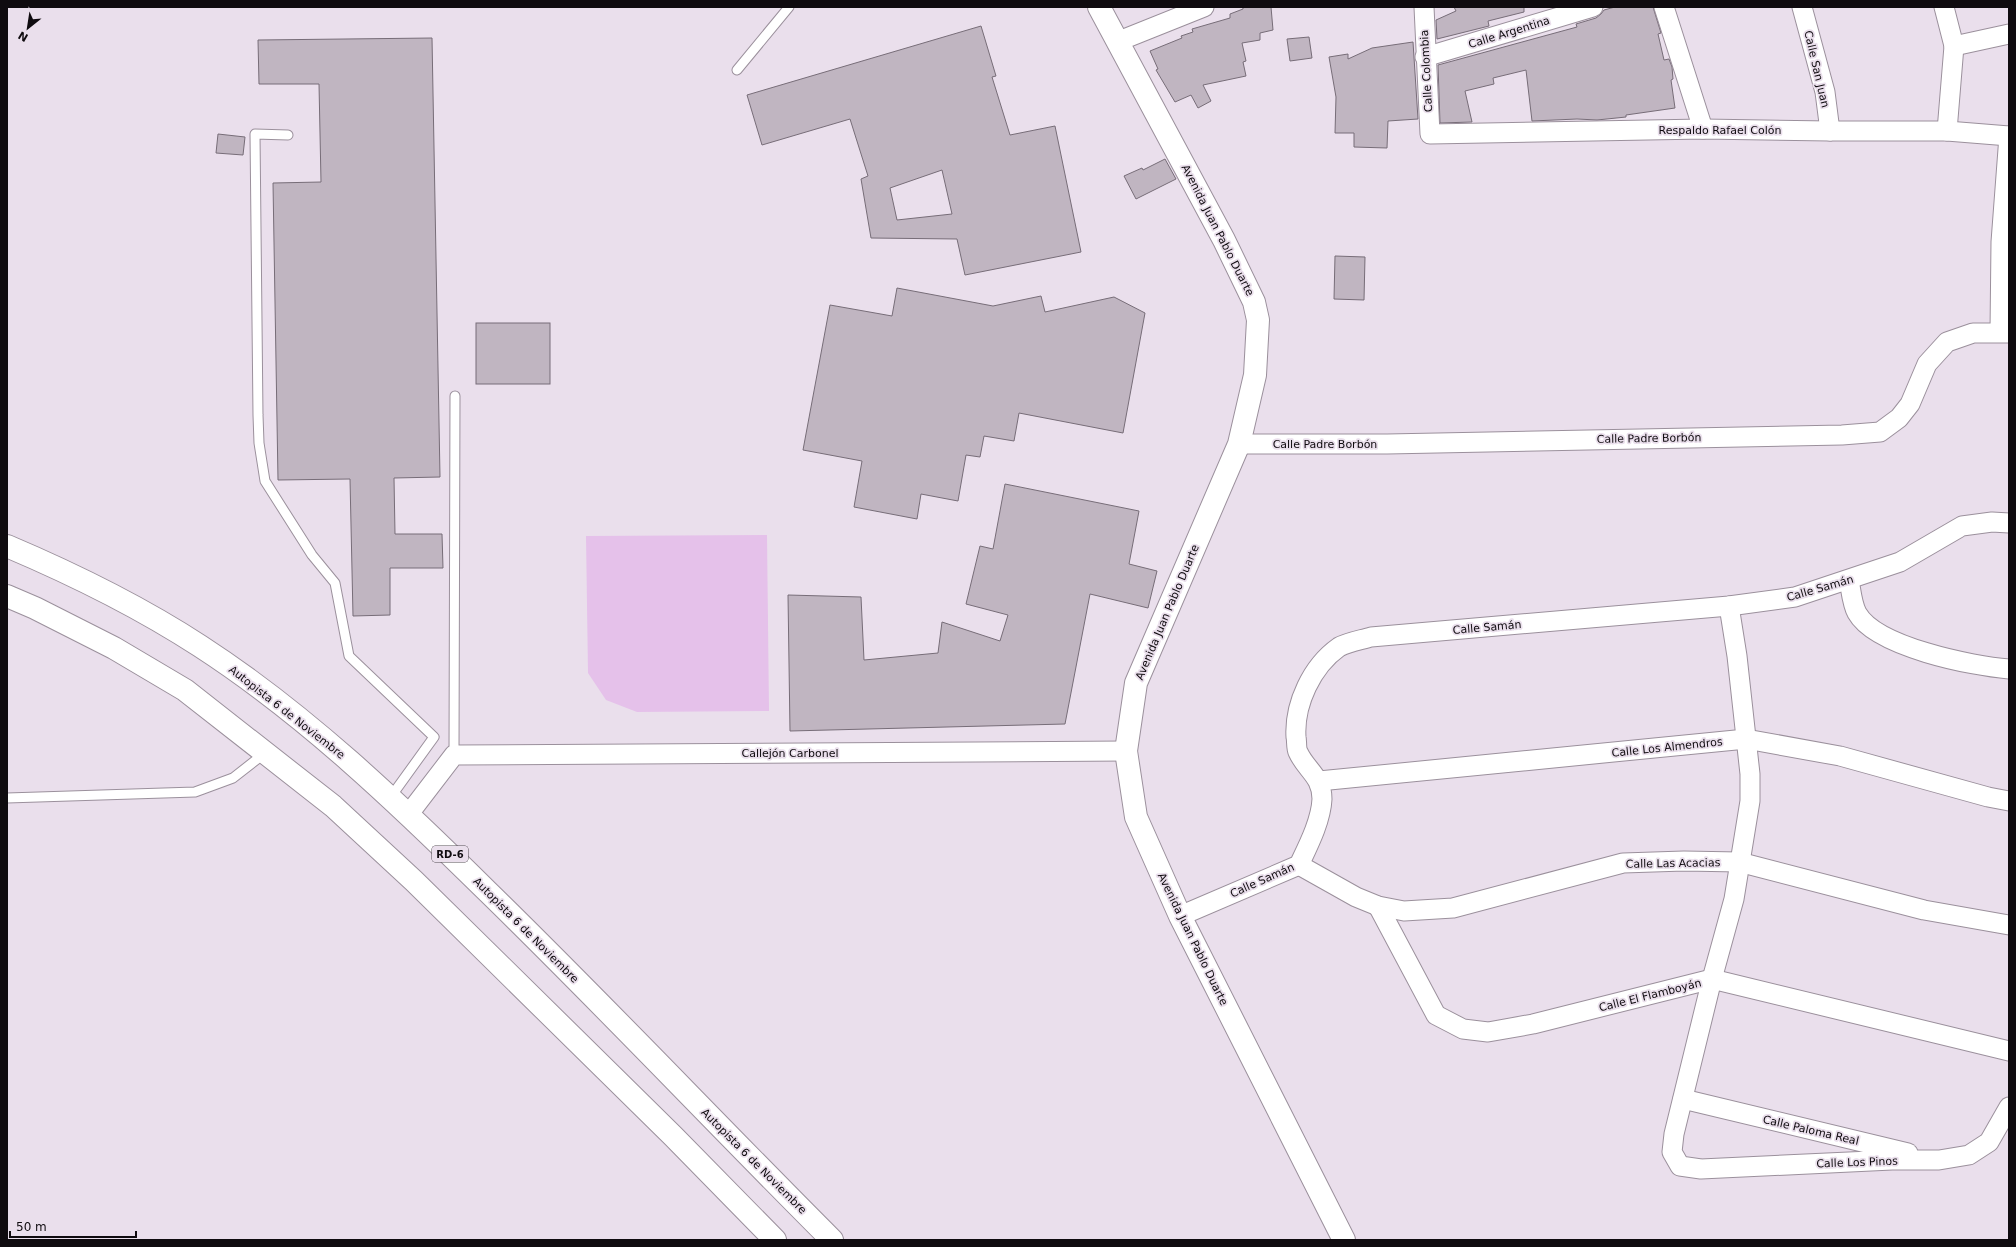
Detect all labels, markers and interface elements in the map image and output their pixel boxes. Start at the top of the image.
north arrow [8,8,48,48]
street label: Calle Argentina [1467,14,1551,51]
text: N [16,28,30,44]
street label: Calle Colombia [1418,29,1435,113]
street label: Calle San Juan [1801,29,1832,109]
street label: Respaldo Rafael Colón [1659,124,1781,137]
street label: Avenida Juan Pablo Duarte [1179,162,1257,298]
street label: Calle Padre Borbón [1597,431,1701,446]
street label: Calle Padre Borbón [1273,438,1377,451]
street label: Avenida Juan Pablo Duarte [1133,542,1202,682]
street label: Calle Samán [1785,573,1855,604]
street label: Calle Samán [1452,618,1522,637]
street label: Autopista 6 de Noviembre [226,663,347,762]
street label: Calle Los Almendros [1611,735,1723,760]
street label: Callejón Carbonel [741,747,839,760]
road number: RD-6 [432,846,468,862]
street label: Calle Las Acacias [1626,856,1721,871]
street label: Calle Samán [1228,860,1296,900]
street label: Avenida Juan Pablo Duarte [1155,871,1230,1008]
street label: Autopista 6 de Noviembre [470,875,581,986]
street label: Calle El Flamboyán [1598,976,1703,1015]
street label: Autopista 6 de Noviembre [698,1106,809,1217]
street label: Calle Paloma Real [1762,1113,1860,1148]
street label: Calle Los Pinos [1816,1155,1898,1170]
scale bar [10,1213,136,1239]
text: 50 m [16,1220,47,1234]

